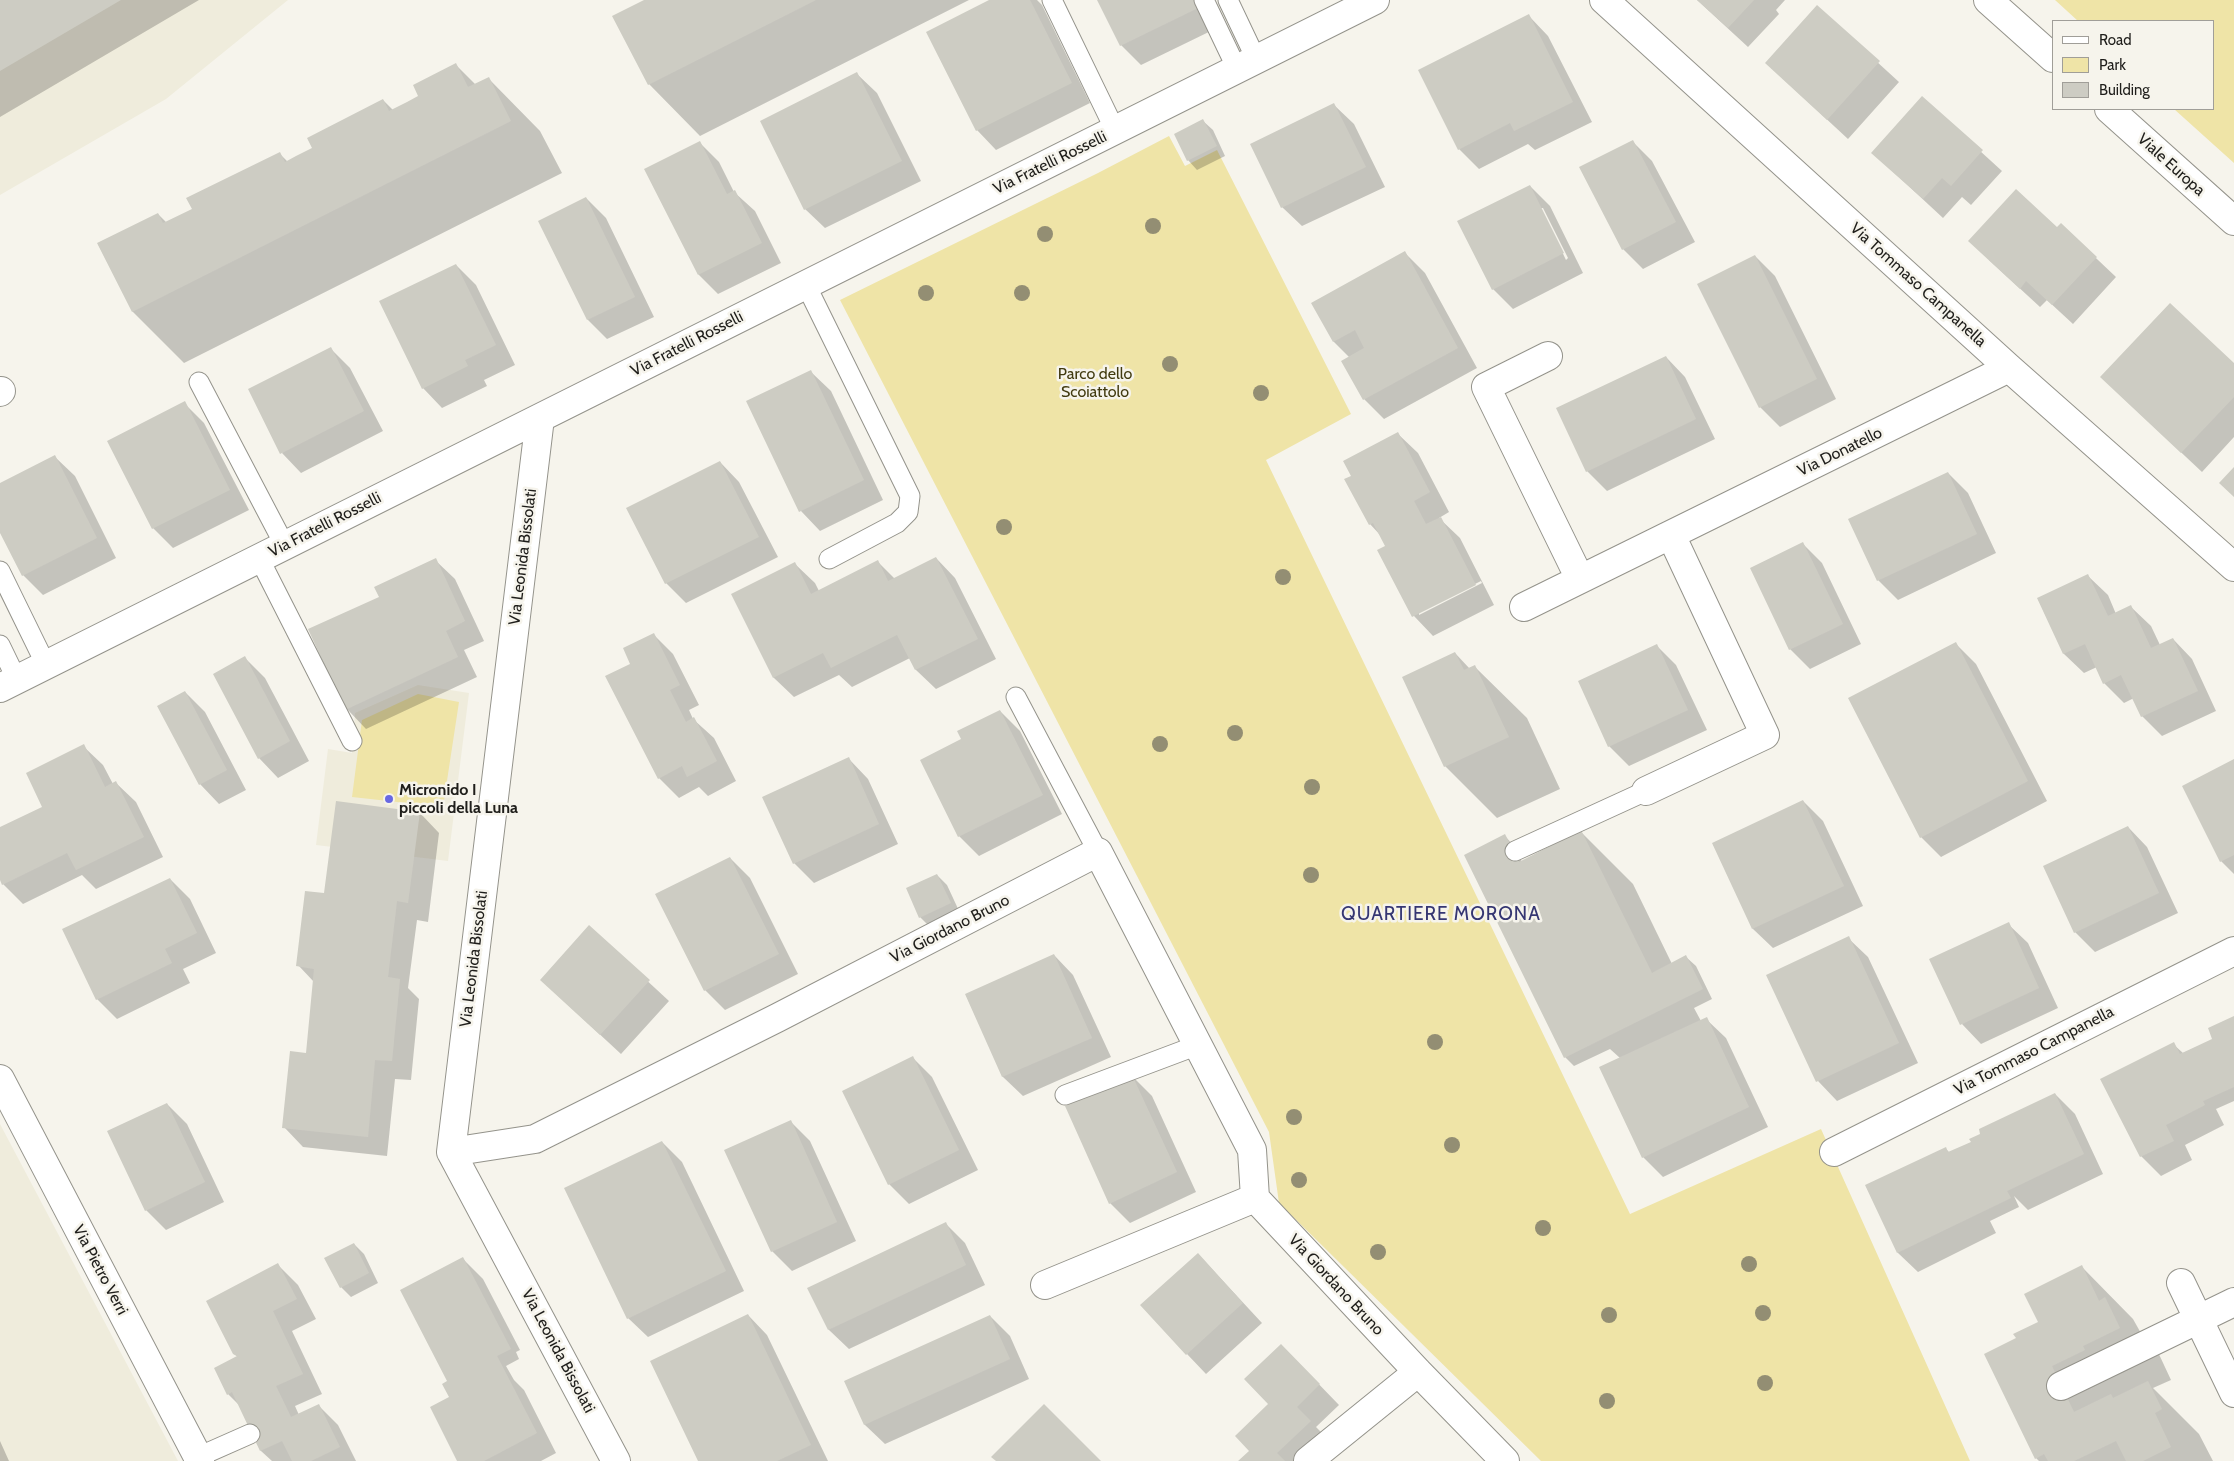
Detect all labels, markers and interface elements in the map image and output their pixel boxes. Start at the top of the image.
legend [2052,20,2214,110]
text: Road [2099,31,2132,49]
text: Park [2099,56,2126,74]
text: Building [2099,81,2150,99]
street label: Via Fratelli Rosselli [990,127,1110,199]
street label: Viale Europa [2133,130,2209,200]
street label: Via Tommaso Campanella [1846,219,1990,351]
street label: Via Fratelli Rosselli [627,307,747,381]
park label: Parco dello Scoiattolo [1058,364,1132,402]
street label: Via Donatello [1795,423,1885,481]
street label: Via Fratelli Rosselli [265,488,385,562]
street label: Via Leonida Bissolati [505,488,541,626]
place label: Micronido I piccoli della Luna [399,780,518,818]
marker: Micronido I piccoli della Luna [383,793,395,805]
street label: Via Leonida Bissolati [456,890,492,1028]
street label: Via Giordano Bruno [887,891,1013,967]
district label: QUARTIERE MORONA [1339,903,1543,925]
street label: Via Tommaso Campanella [1951,1002,2117,1100]
street label: Via Pietro Verri [68,1222,132,1318]
street label: Via Giordano Bruno [1284,1230,1388,1340]
street label: Via Leonida Bissolati [517,1286,599,1416]

